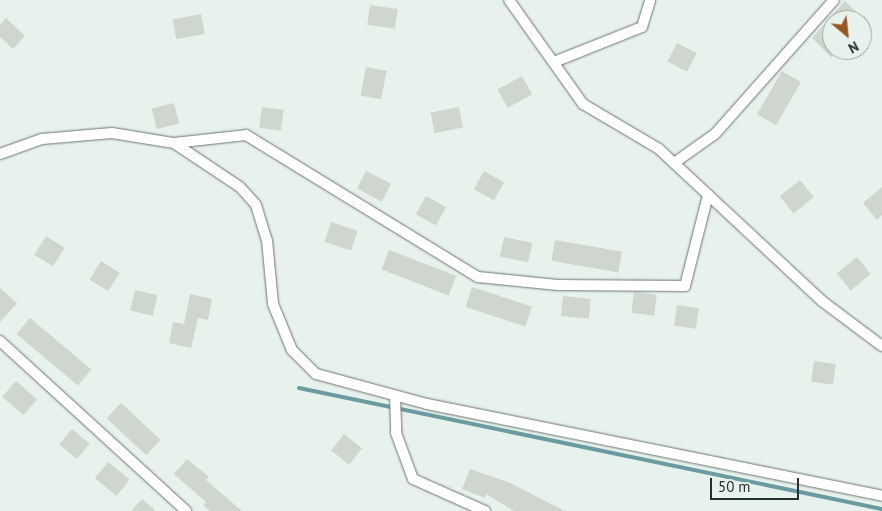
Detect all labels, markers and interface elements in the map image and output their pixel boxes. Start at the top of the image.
north arrow [822,10,872,60]
text: N [845,37,862,57]
scale bar [712,468,801,500]
text: 50 m [718,477,751,496]

